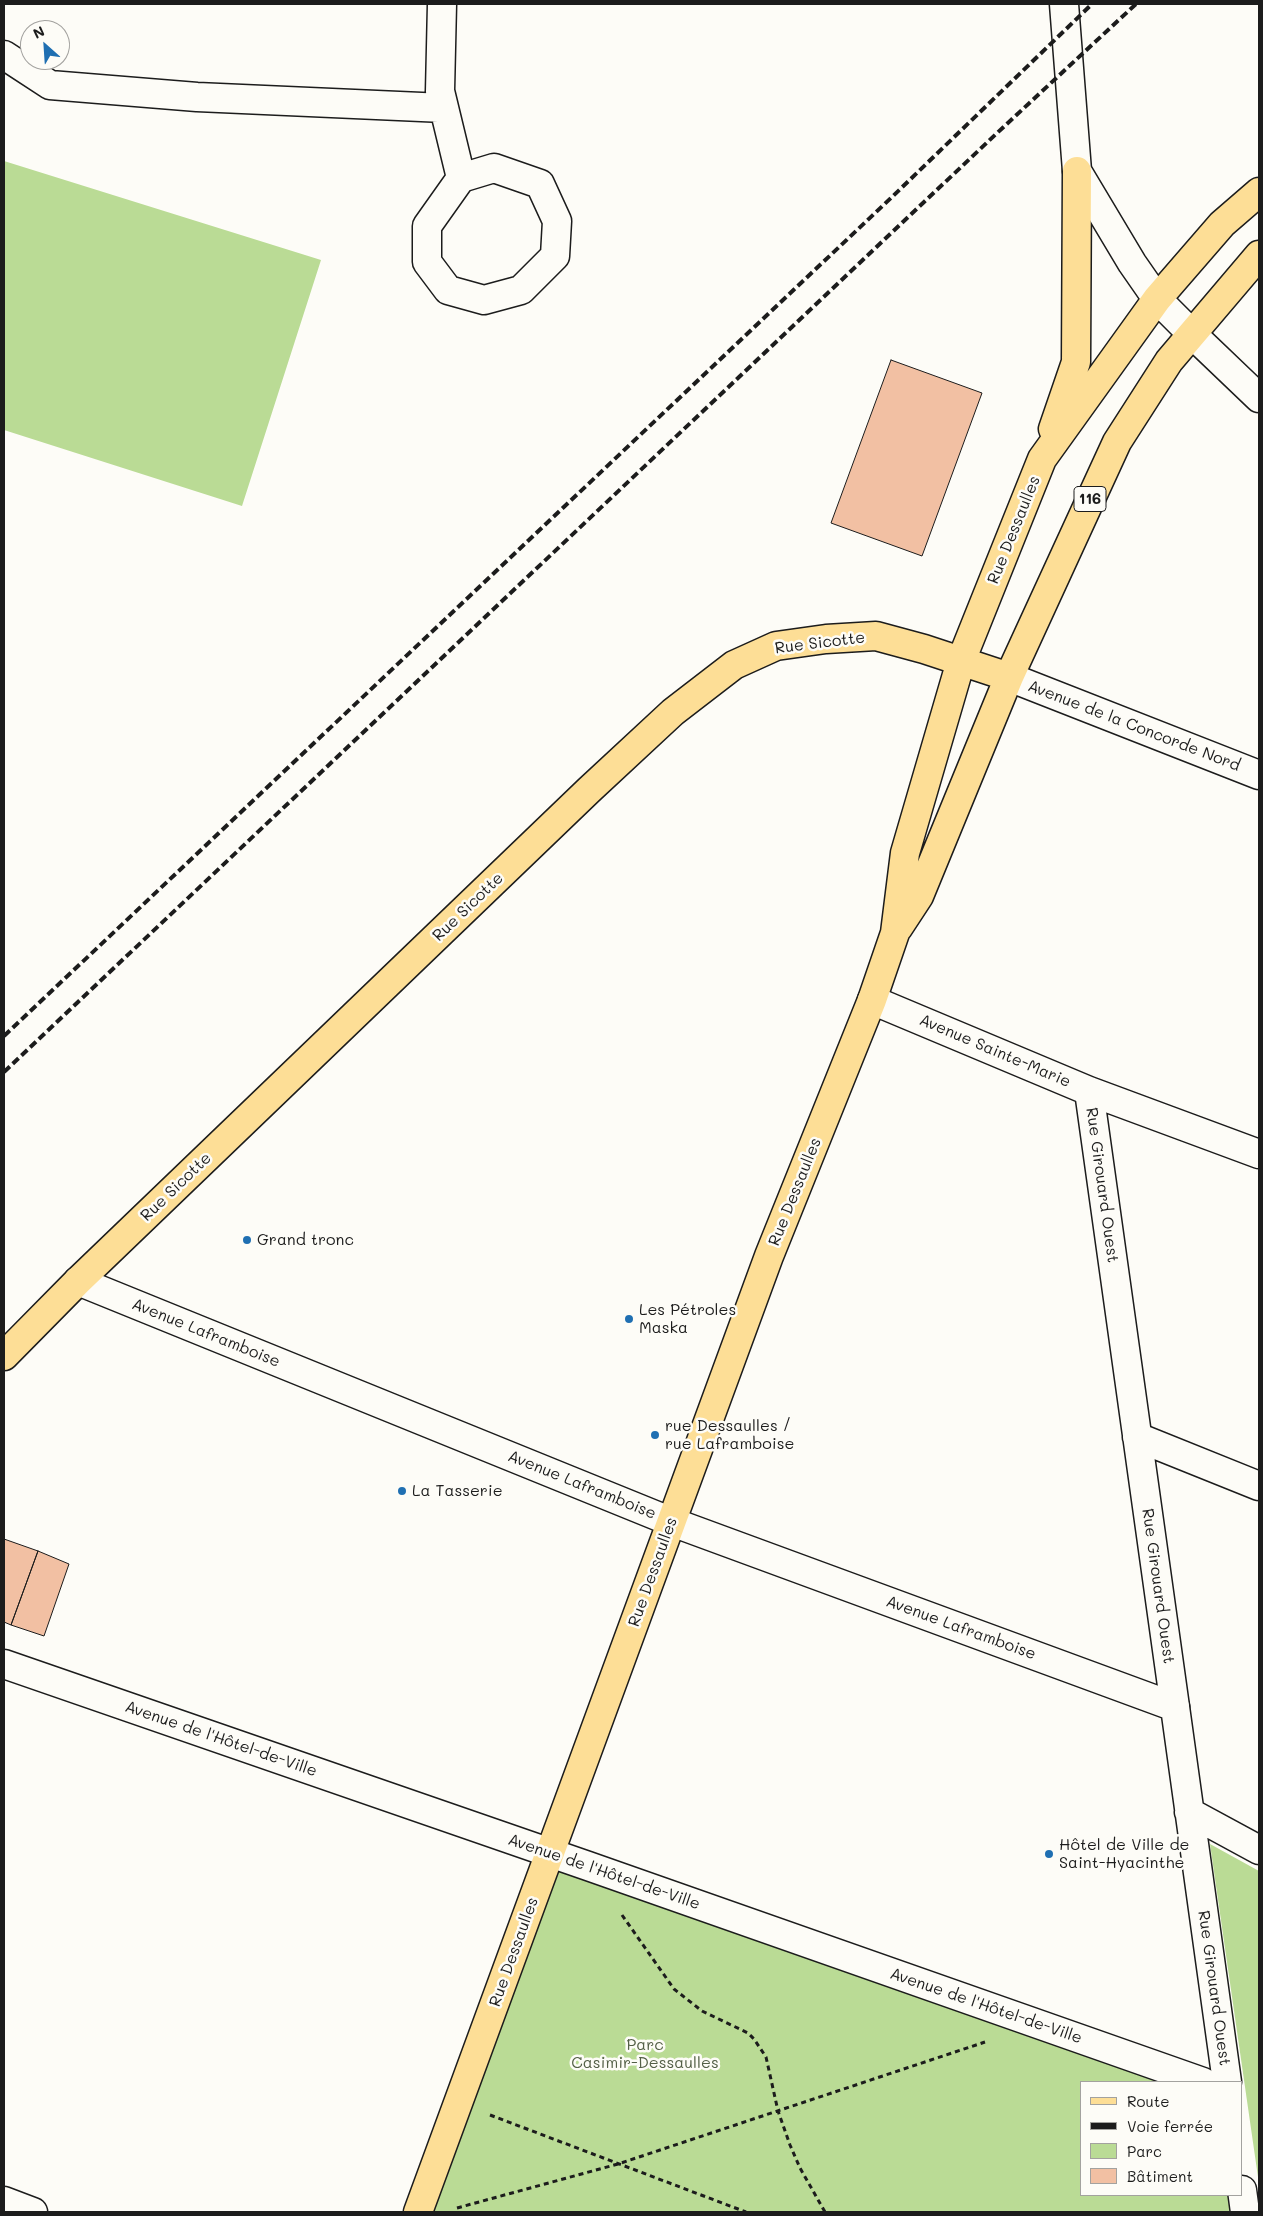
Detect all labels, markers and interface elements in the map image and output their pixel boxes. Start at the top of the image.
north arrow [20,20,70,70]
text: N [30,21,48,43]
street label: Rue Dessaulles [984,473,1044,587]
road number: 116 [1074,486,1106,512]
street label: Rue Sicotte [774,628,866,658]
street label: Avenue de la Concorde Nord [1025,677,1243,775]
street label: Rue Sicotte [429,869,507,945]
street label: Avenue Sainte-Marie [916,1010,1074,1092]
street label: Rue Girouard Ouest [1082,1106,1122,1264]
street label: Rue Dessaulles [765,1135,825,1249]
street label: Rue Sicotte [137,1149,215,1225]
place label: Grand tronc [257,1230,354,1250]
marker: Grand tronc [241,1234,253,1246]
street label: Avenue Laframboise [129,1294,283,1372]
place label: Les Pétroles Maska [639,1300,736,1338]
marker: Les Pétroles Maska [623,1313,635,1325]
place label: rue Dessaulles / rue Laframboise [665,1416,794,1454]
marker: rue Dessaulles / rue Laframboise [649,1429,661,1441]
street label: Avenue Laframboise [505,1446,659,1524]
place label: La Tasserie [412,1481,503,1501]
marker: La Tasserie [396,1485,408,1497]
street label: Rue Girouard Ouest [1138,1507,1178,1665]
street label: Rue Dessaulles [624,1515,682,1629]
street label: Avenue Laframboise [883,1592,1039,1664]
street label: Avenue de l'Hôtel-de-Ville [123,1697,319,1781]
street label: Avenue de l'Hôtel-de-Ville [506,1830,702,1914]
place label: Hôtel de Ville de Saint-Hyacinthe [1059,1835,1189,1873]
marker: Hôtel de Ville de Saint-Hyacinthe [1043,1848,1055,1860]
street label: Rue Dessaulles [485,1895,543,2009]
street label: Rue Girouard Ouest [1194,1909,1234,2067]
street label: Avenue de l'Hôtel-de-Ville [888,1964,1084,2048]
park label: Parc Casimir-Dessaulles [571,2035,719,2073]
legend [1080,2081,1243,2196]
text: Route [1127,2091,1170,2111]
text: Voie ferrée [1127,2116,1213,2136]
text: Parc [1127,2141,1162,2161]
text: Bâtiment [1127,2166,1193,2186]

